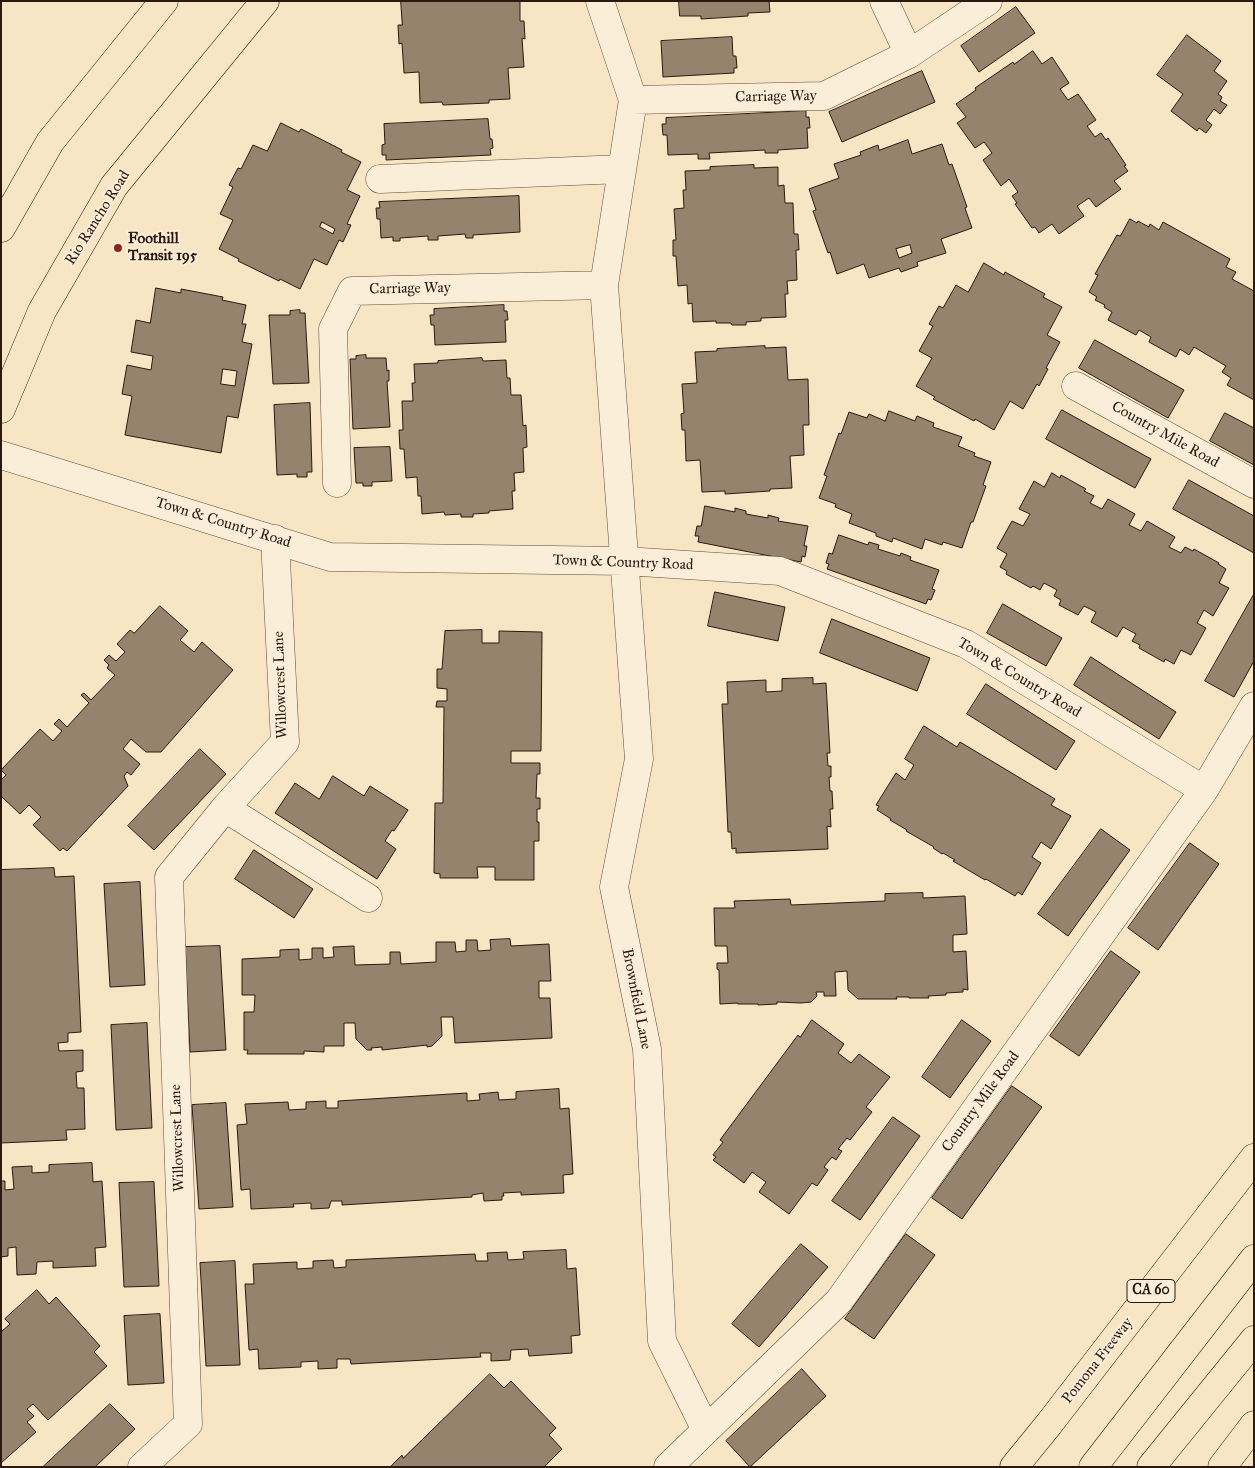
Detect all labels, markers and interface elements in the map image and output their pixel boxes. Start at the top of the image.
street label: Carriage Way [735,87,817,107]
street label: Rio Rancho Road [62,167,134,269]
place label: Foothill Transit 195 [128,230,197,265]
marker: Foothill Transit 195 [112,242,124,254]
street label: Carriage Way [369,279,451,299]
street label: Country Mile Road [1108,398,1222,472]
street label: Town & Country Road [153,494,293,552]
street label: Town & Country Road [552,552,694,574]
street label: Willowcrest Lane [270,631,292,739]
street label: Town & Country Road [954,634,1084,722]
street label: Brownfield Lane [617,947,655,1051]
street label: Country Mile Road [938,1048,1024,1156]
street label: Willowcrest Lane [167,1084,189,1192]
road number: CA 60 [1127,1280,1175,1302]
street label: Pomona Freeway [1059,1314,1137,1408]

